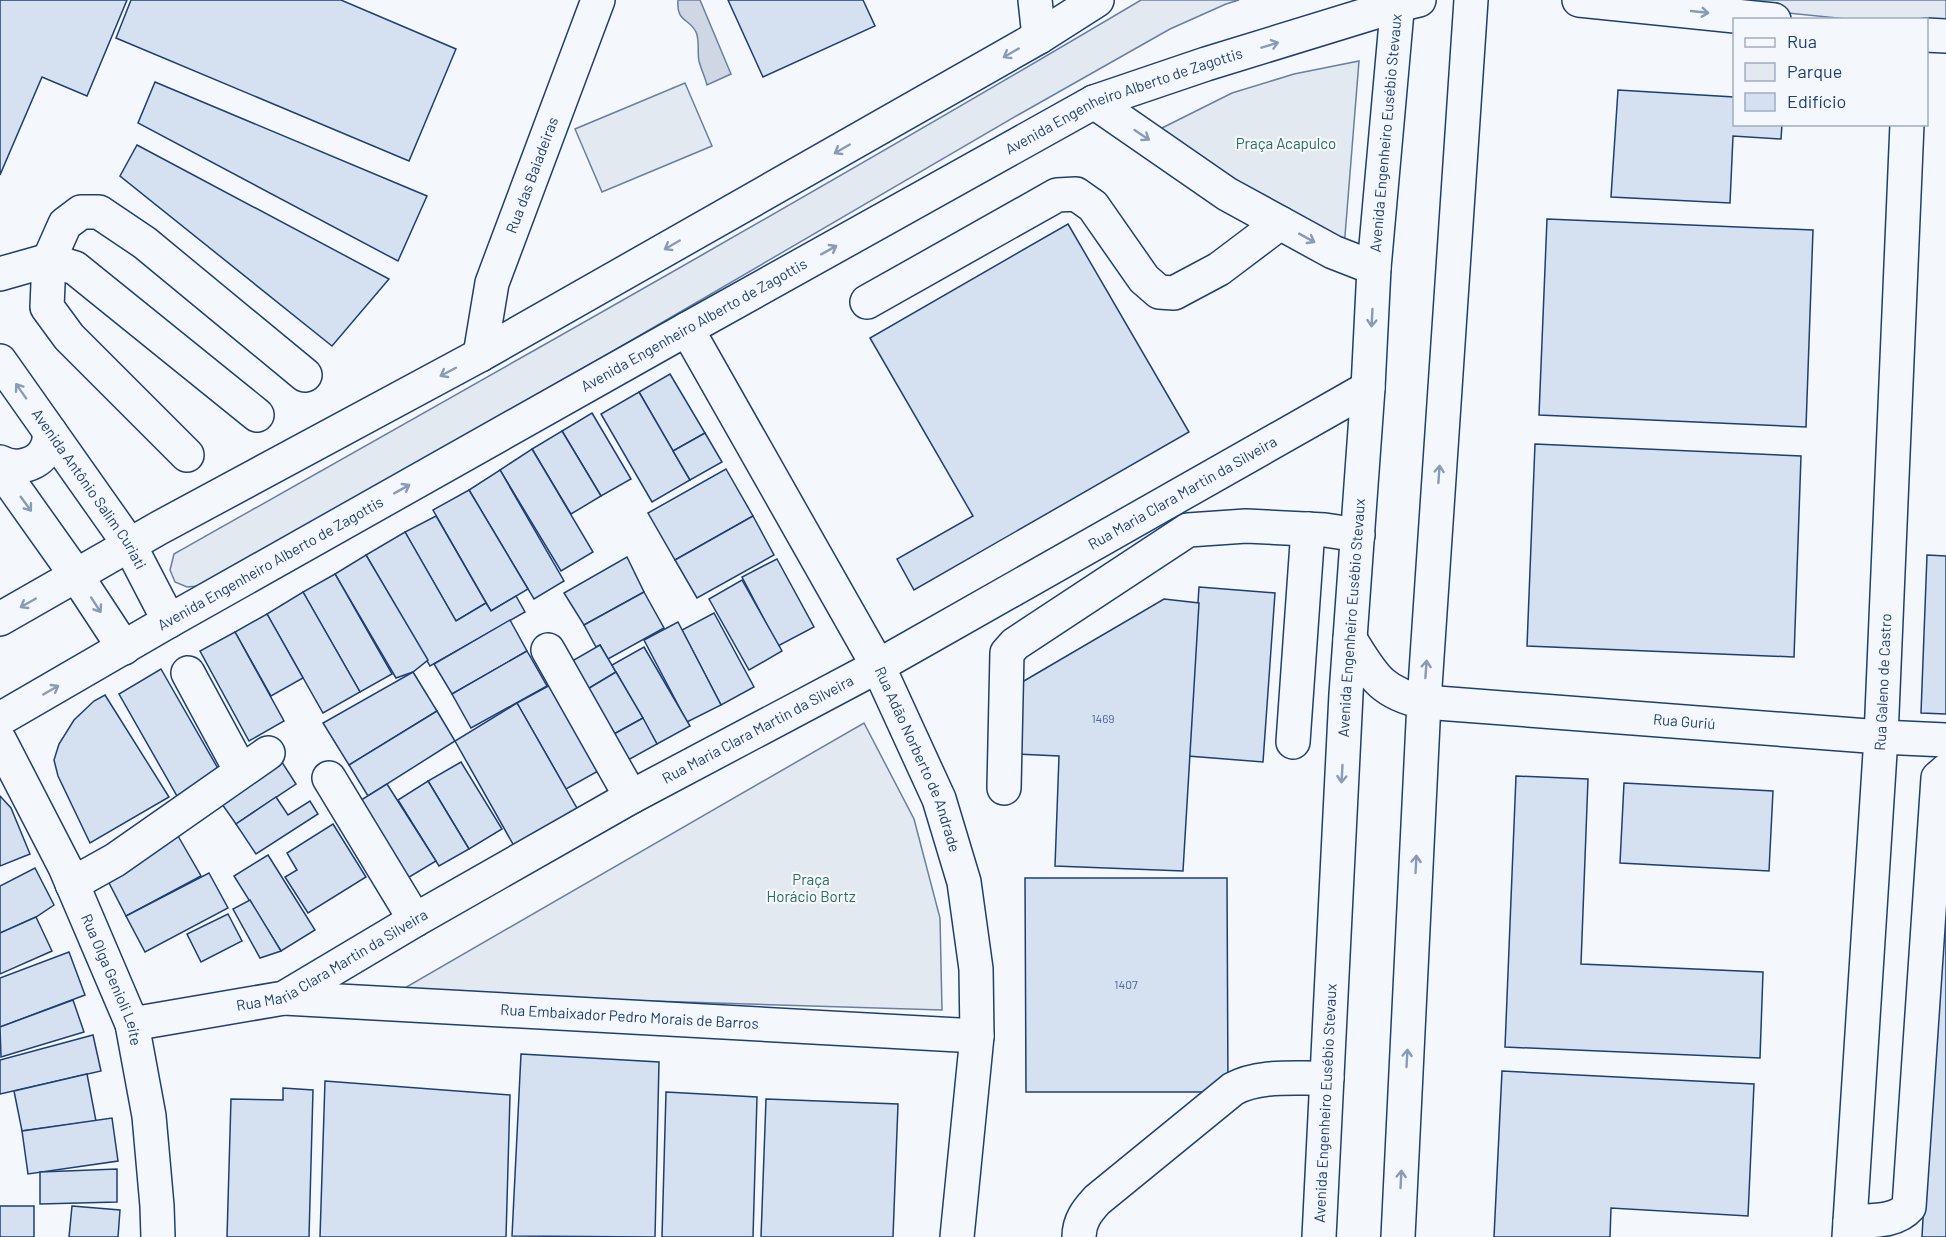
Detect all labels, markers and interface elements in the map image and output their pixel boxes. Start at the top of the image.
one-way arrow [1690,7,1709,18]
street label: Avenida Engenheiro Eusébio Stevaux [1365,13,1405,253]
legend [1733,18,1928,126]
text: Rua [1787,30,1817,52]
one-way arrow [1260,39,1279,50]
street label: Avenida Engenheiro Alberto de Zagottis [1002,43,1244,158]
one-way arrow [1003,47,1020,59]
text: Parque [1787,60,1842,82]
text: Edifício [1787,90,1846,112]
street label: Rua das Baiadeiras [501,114,561,236]
one-way arrow [1134,129,1150,141]
park label: Praça Acapulco [1236,134,1336,152]
one-way arrow [834,143,851,155]
one-way arrow [1298,233,1316,244]
one-way arrow [664,240,681,252]
one-way arrow [819,244,837,255]
street label: Avenida Engenheiro Alberto de Zagottis [578,254,810,395]
one-way arrow [1366,307,1377,327]
one-way arrow [439,367,457,378]
one-way arrow [15,384,27,400]
street label: Avenida Antônio Salim Curiati [28,405,150,572]
street label: Rua Maria Clara Martin da Silveira [1085,432,1280,553]
one-way arrow [1434,465,1445,485]
one-way arrow [393,483,410,495]
street label: Avenida Engenheiro Alberto de Zagottis [154,492,386,634]
one-way arrow [19,495,32,511]
street label: Avenida Engenheiro Eusébio Stevaux [1334,498,1368,738]
one-way arrow [90,596,102,613]
one-way arrow [20,597,37,609]
street label: Rua Galeno de Castro [1870,613,1894,751]
one-way arrow [1421,659,1432,679]
street label: Rua Adão Norberto de Andrade [871,663,964,854]
street label: Rua Maria Clara Martin da Silveira [659,671,856,787]
one-way arrow [42,684,59,696]
street label: Rua Guriú [1652,710,1716,732]
house number: 1469 [1091,711,1115,725]
one-way arrow [1337,763,1348,783]
one-way arrow [1411,854,1422,874]
park label: Praça Horácio Bortz [766,870,856,905]
street label: Rua Maria Clara Martin da Silveira [235,905,431,1014]
street label: Rua Olga Genioli Leite [78,911,146,1047]
house number: 1407 [1114,977,1138,991]
street label: Avenida Engenheiro Eusébio Stevaux [1310,983,1340,1223]
street label: Rua Embaixador Pedro Morais de Barros [500,1000,759,1032]
one-way arrow [1402,1049,1413,1069]
one-way arrow [1396,1169,1407,1189]

